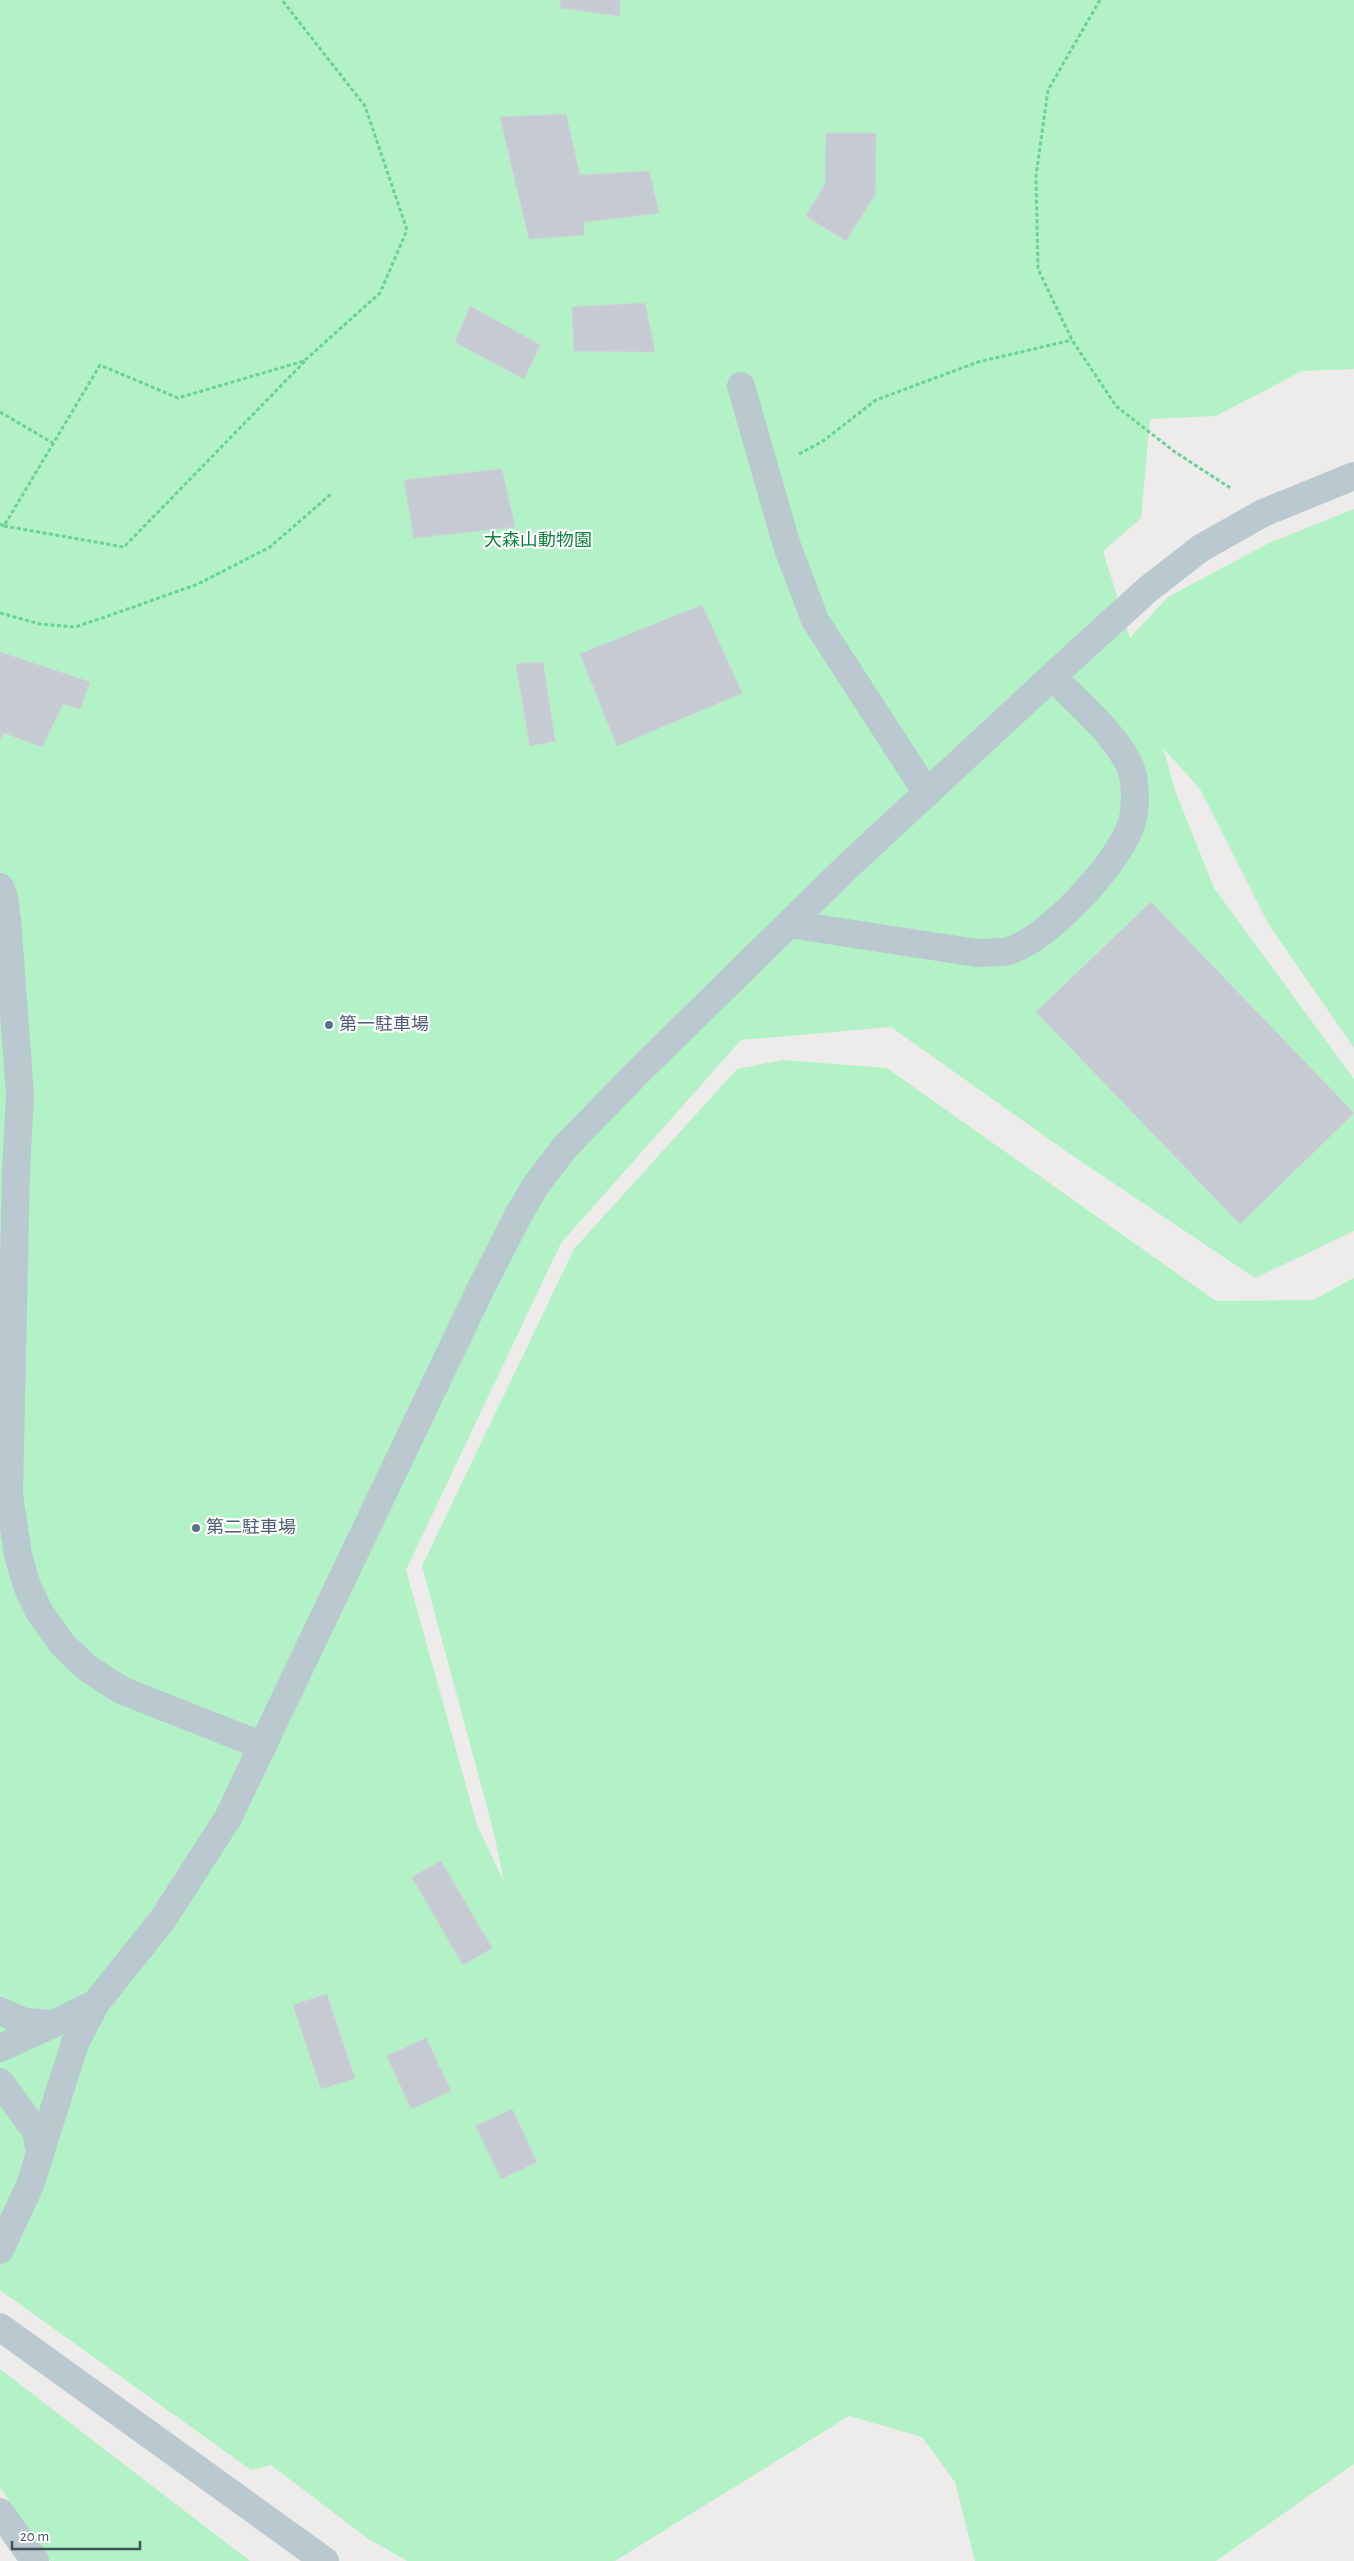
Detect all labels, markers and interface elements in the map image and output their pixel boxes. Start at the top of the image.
park label: 大森山動物園 [484,530,592,550]
place label: 第一駐車場 [339,1014,429,1034]
marker: 第一駐車場 [323,1019,335,1031]
place label: 第二駐車場 [206,1517,296,1537]
marker: 第二駐車場 [190,1522,202,1534]
scale bar [12,2518,140,2550]
text: 20 m [20,2529,49,2544]

